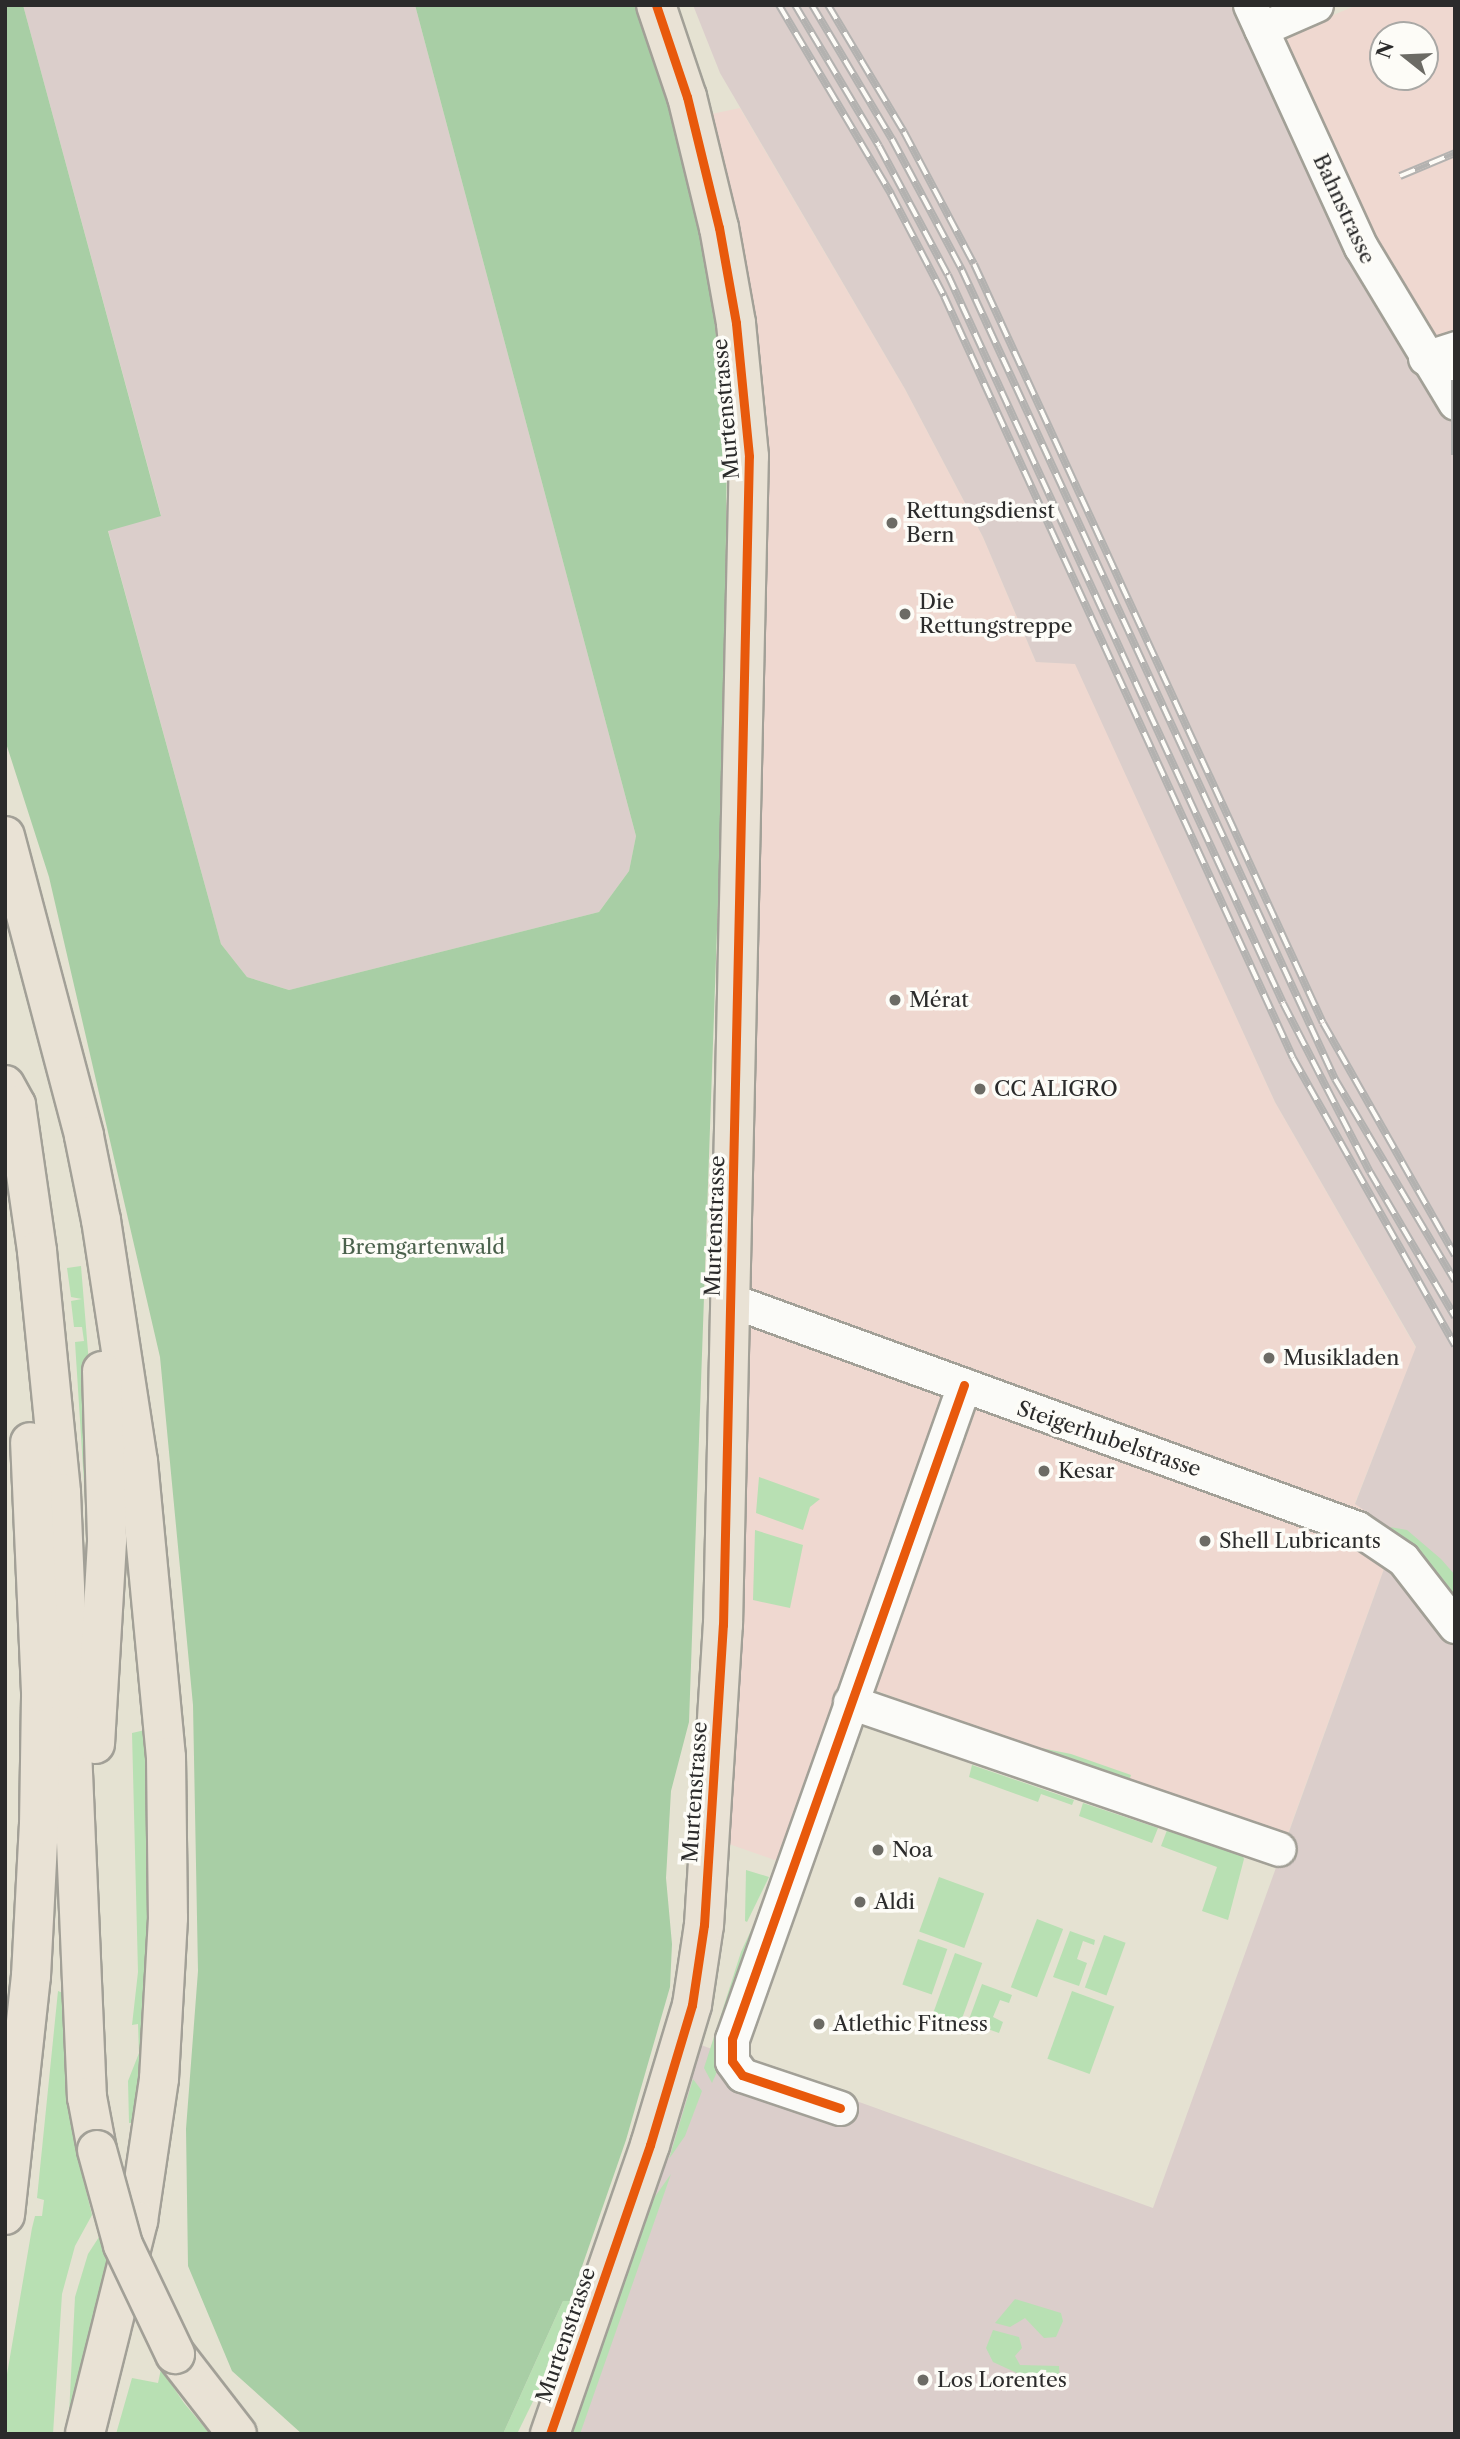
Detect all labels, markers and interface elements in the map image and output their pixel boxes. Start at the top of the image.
north arrow [1369,21,1439,91]
text: N [1372,39,1399,61]
street label: Bahnstrasse [1308,150,1380,268]
street label: Murtenstrasse [707,338,745,480]
place label: Rettungsdienst Bern [906,498,1055,548]
marker: Rettungsdienst Bern [884,515,900,531]
place label: Die Rettungstreppe [919,589,1072,639]
marker: Die Rettungstreppe [897,606,913,622]
place label: Mérat [909,987,969,1013]
marker: Mérat [887,992,903,1008]
place label: CC ALIGRO [994,1076,1118,1102]
marker: CC ALIGRO [972,1081,988,1097]
street label: Murtenstrasse [700,1155,730,1297]
park label: Bremgartenwald [341,1234,505,1260]
place label: Musikladen [1283,1345,1399,1371]
marker: Musikladen [1261,1350,1277,1366]
street label: Steigerhubelstrasse [1014,1396,1204,1482]
place label: Kesar [1058,1458,1115,1484]
marker: Kesar [1036,1463,1052,1479]
place label: Shell Lubricants [1219,1528,1381,1554]
marker: Shell Lubricants [1197,1533,1213,1549]
street label: Murtenstrasse [678,1721,712,1863]
place label: Noa [892,1837,933,1863]
marker: Noa [870,1842,886,1858]
place label: Aldi [874,1889,915,1915]
marker: Aldi [852,1894,868,1910]
place label: Atlethic Fitness [833,2011,988,2037]
marker: Atlethic Fitness [811,2016,827,2032]
street label: Murtenstrasse [531,2264,601,2406]
place label: Los Lorentes [937,2367,1067,2393]
marker: Los Lorentes [915,2372,931,2388]

